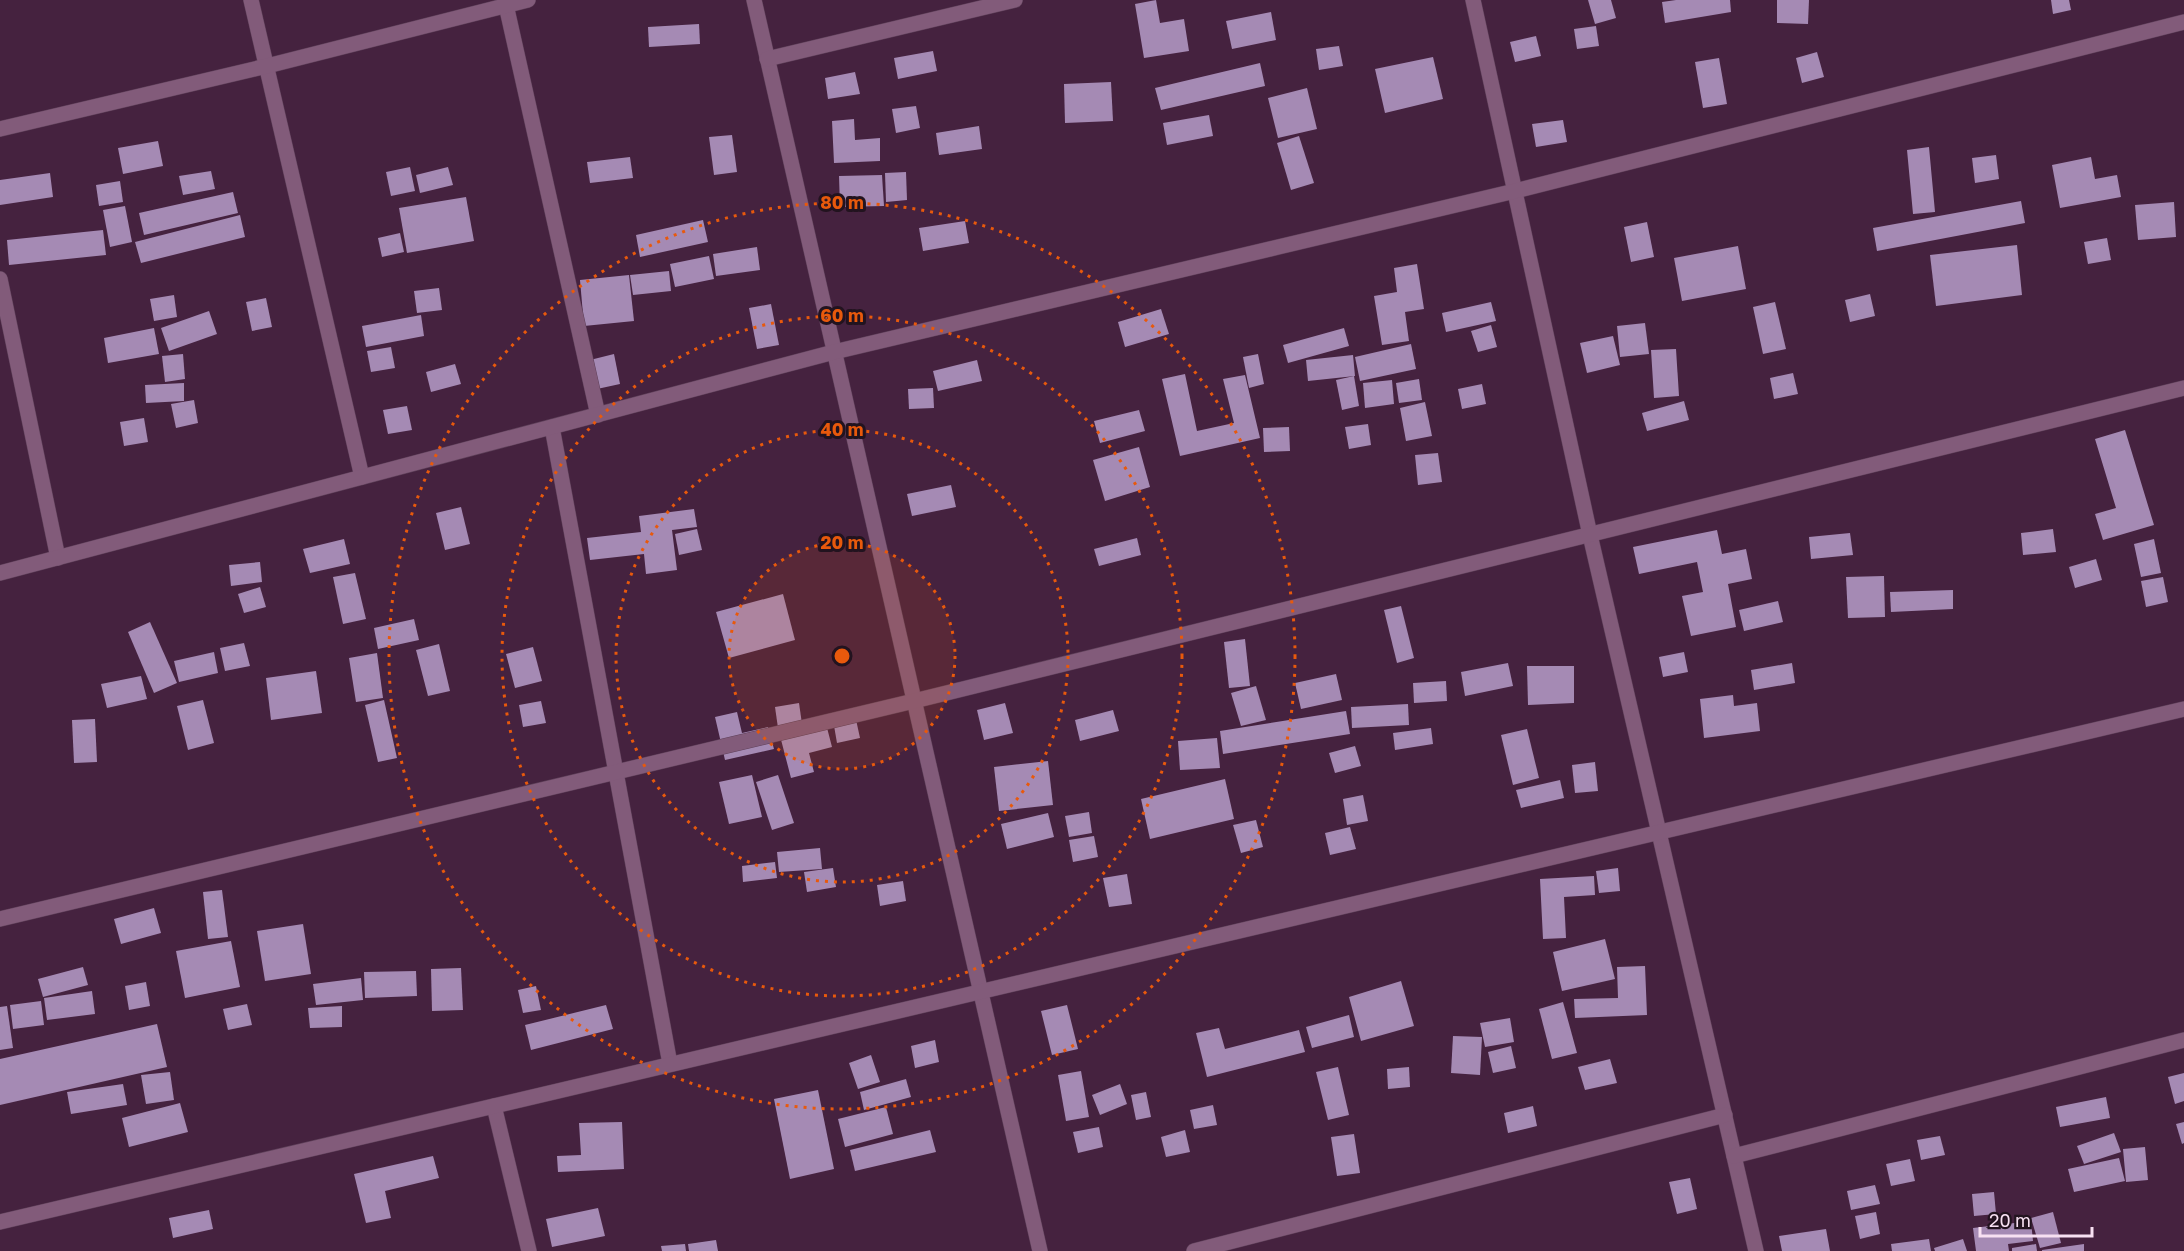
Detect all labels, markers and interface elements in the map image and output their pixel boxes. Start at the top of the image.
text: 80 m [820,191,864,213]
text: 60 m [820,304,864,326]
text: 40 m [820,418,864,440]
text: 20 m [821,531,863,553]
centre of rings [832,646,852,666]
scale bar [1980,1200,2092,1238]
text: 20 m [1989,1209,2031,1231]

